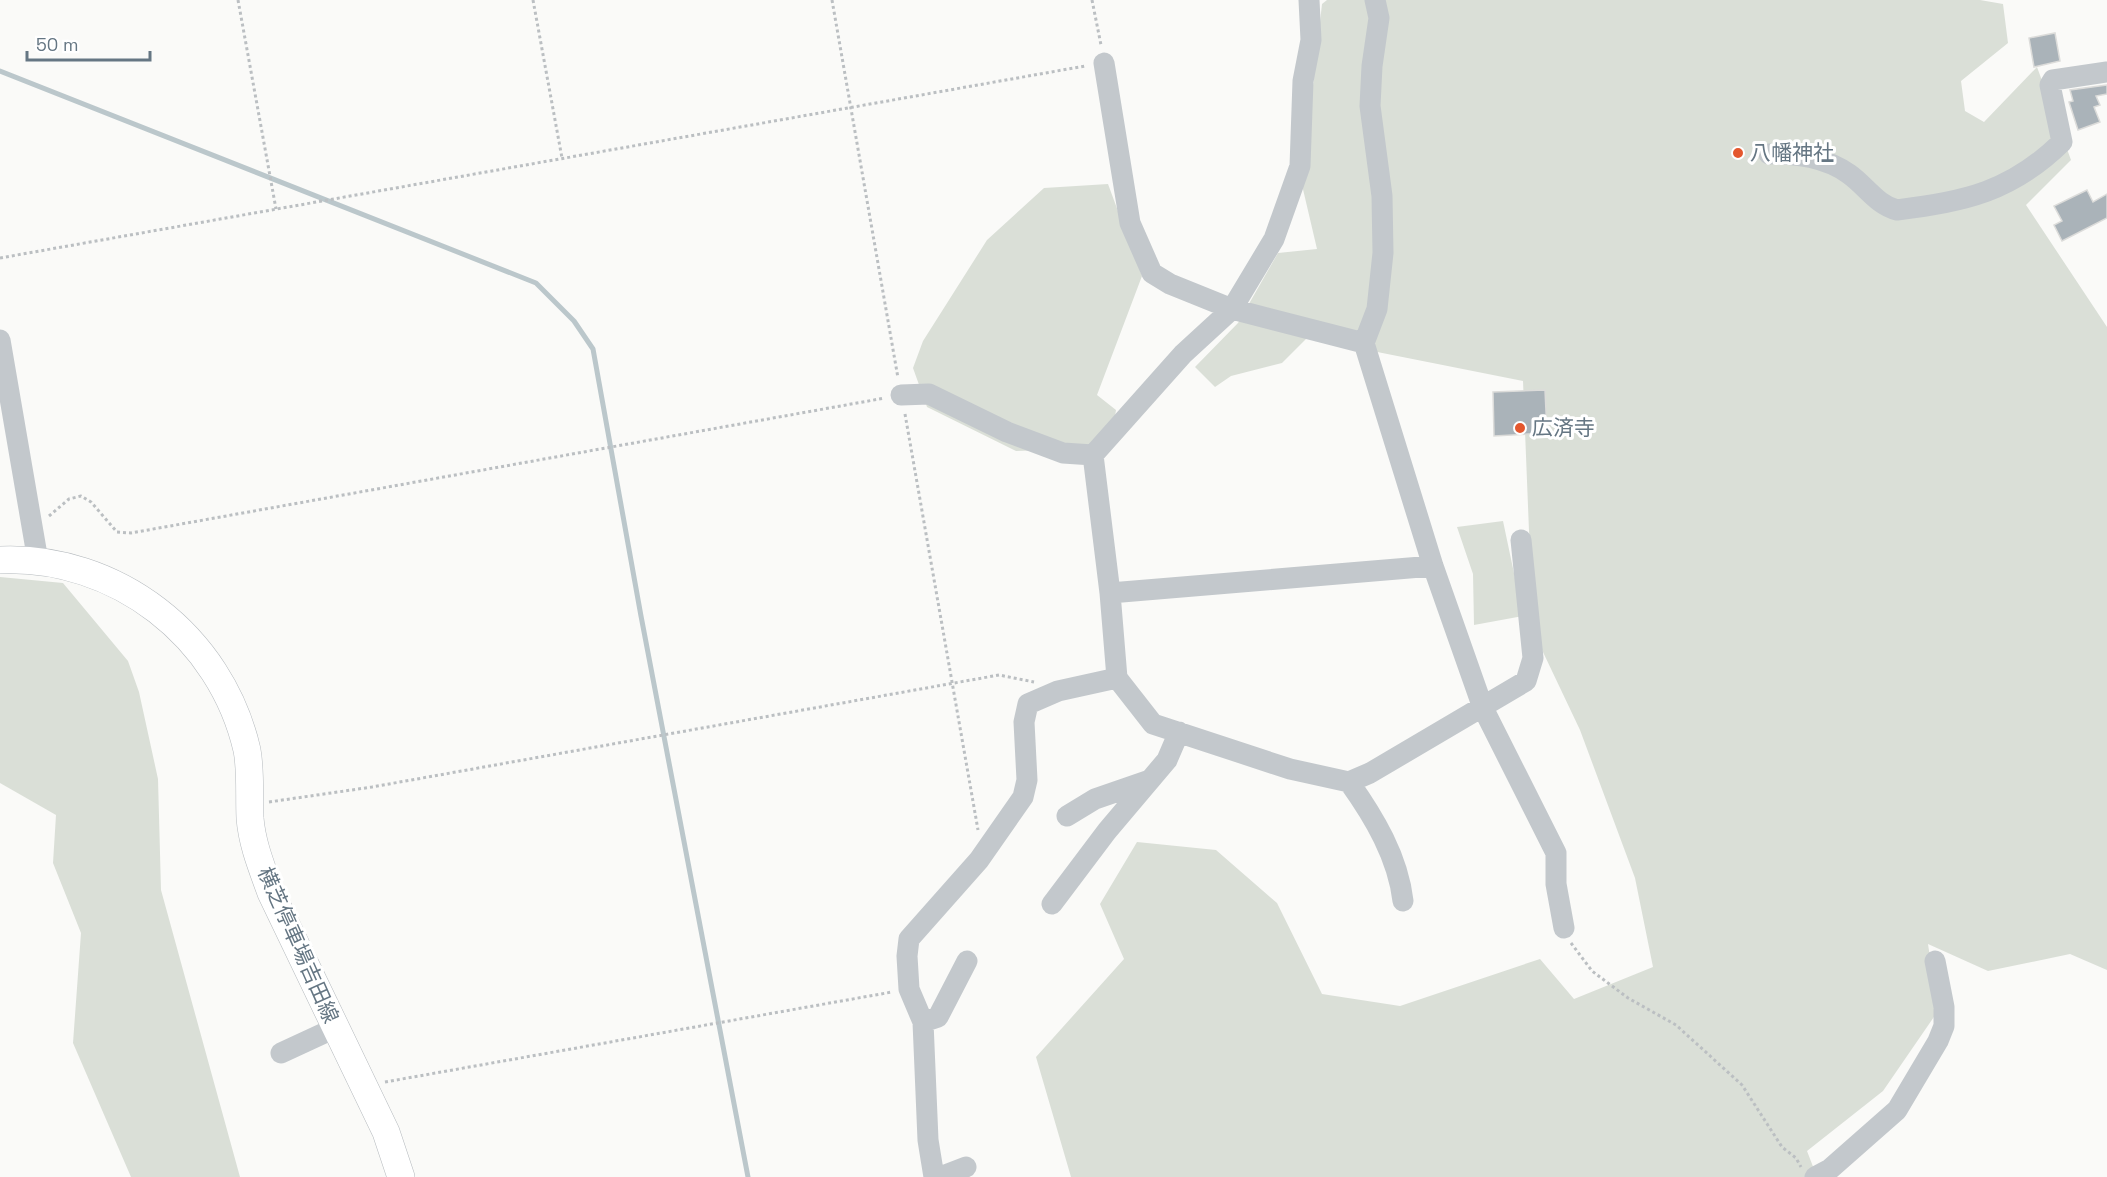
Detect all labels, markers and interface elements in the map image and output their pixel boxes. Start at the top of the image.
scale bar [27,24,150,62]
text: 50 m [36,33,78,56]
place label: 八幡神社 [1750,139,1834,166]
marker: 八幡神社 [1731,146,1745,160]
place label: 広済寺 [1532,414,1595,441]
marker: 広済寺 [1513,421,1527,435]
street label: 横芝停車場吉田線 [252,863,345,1027]

